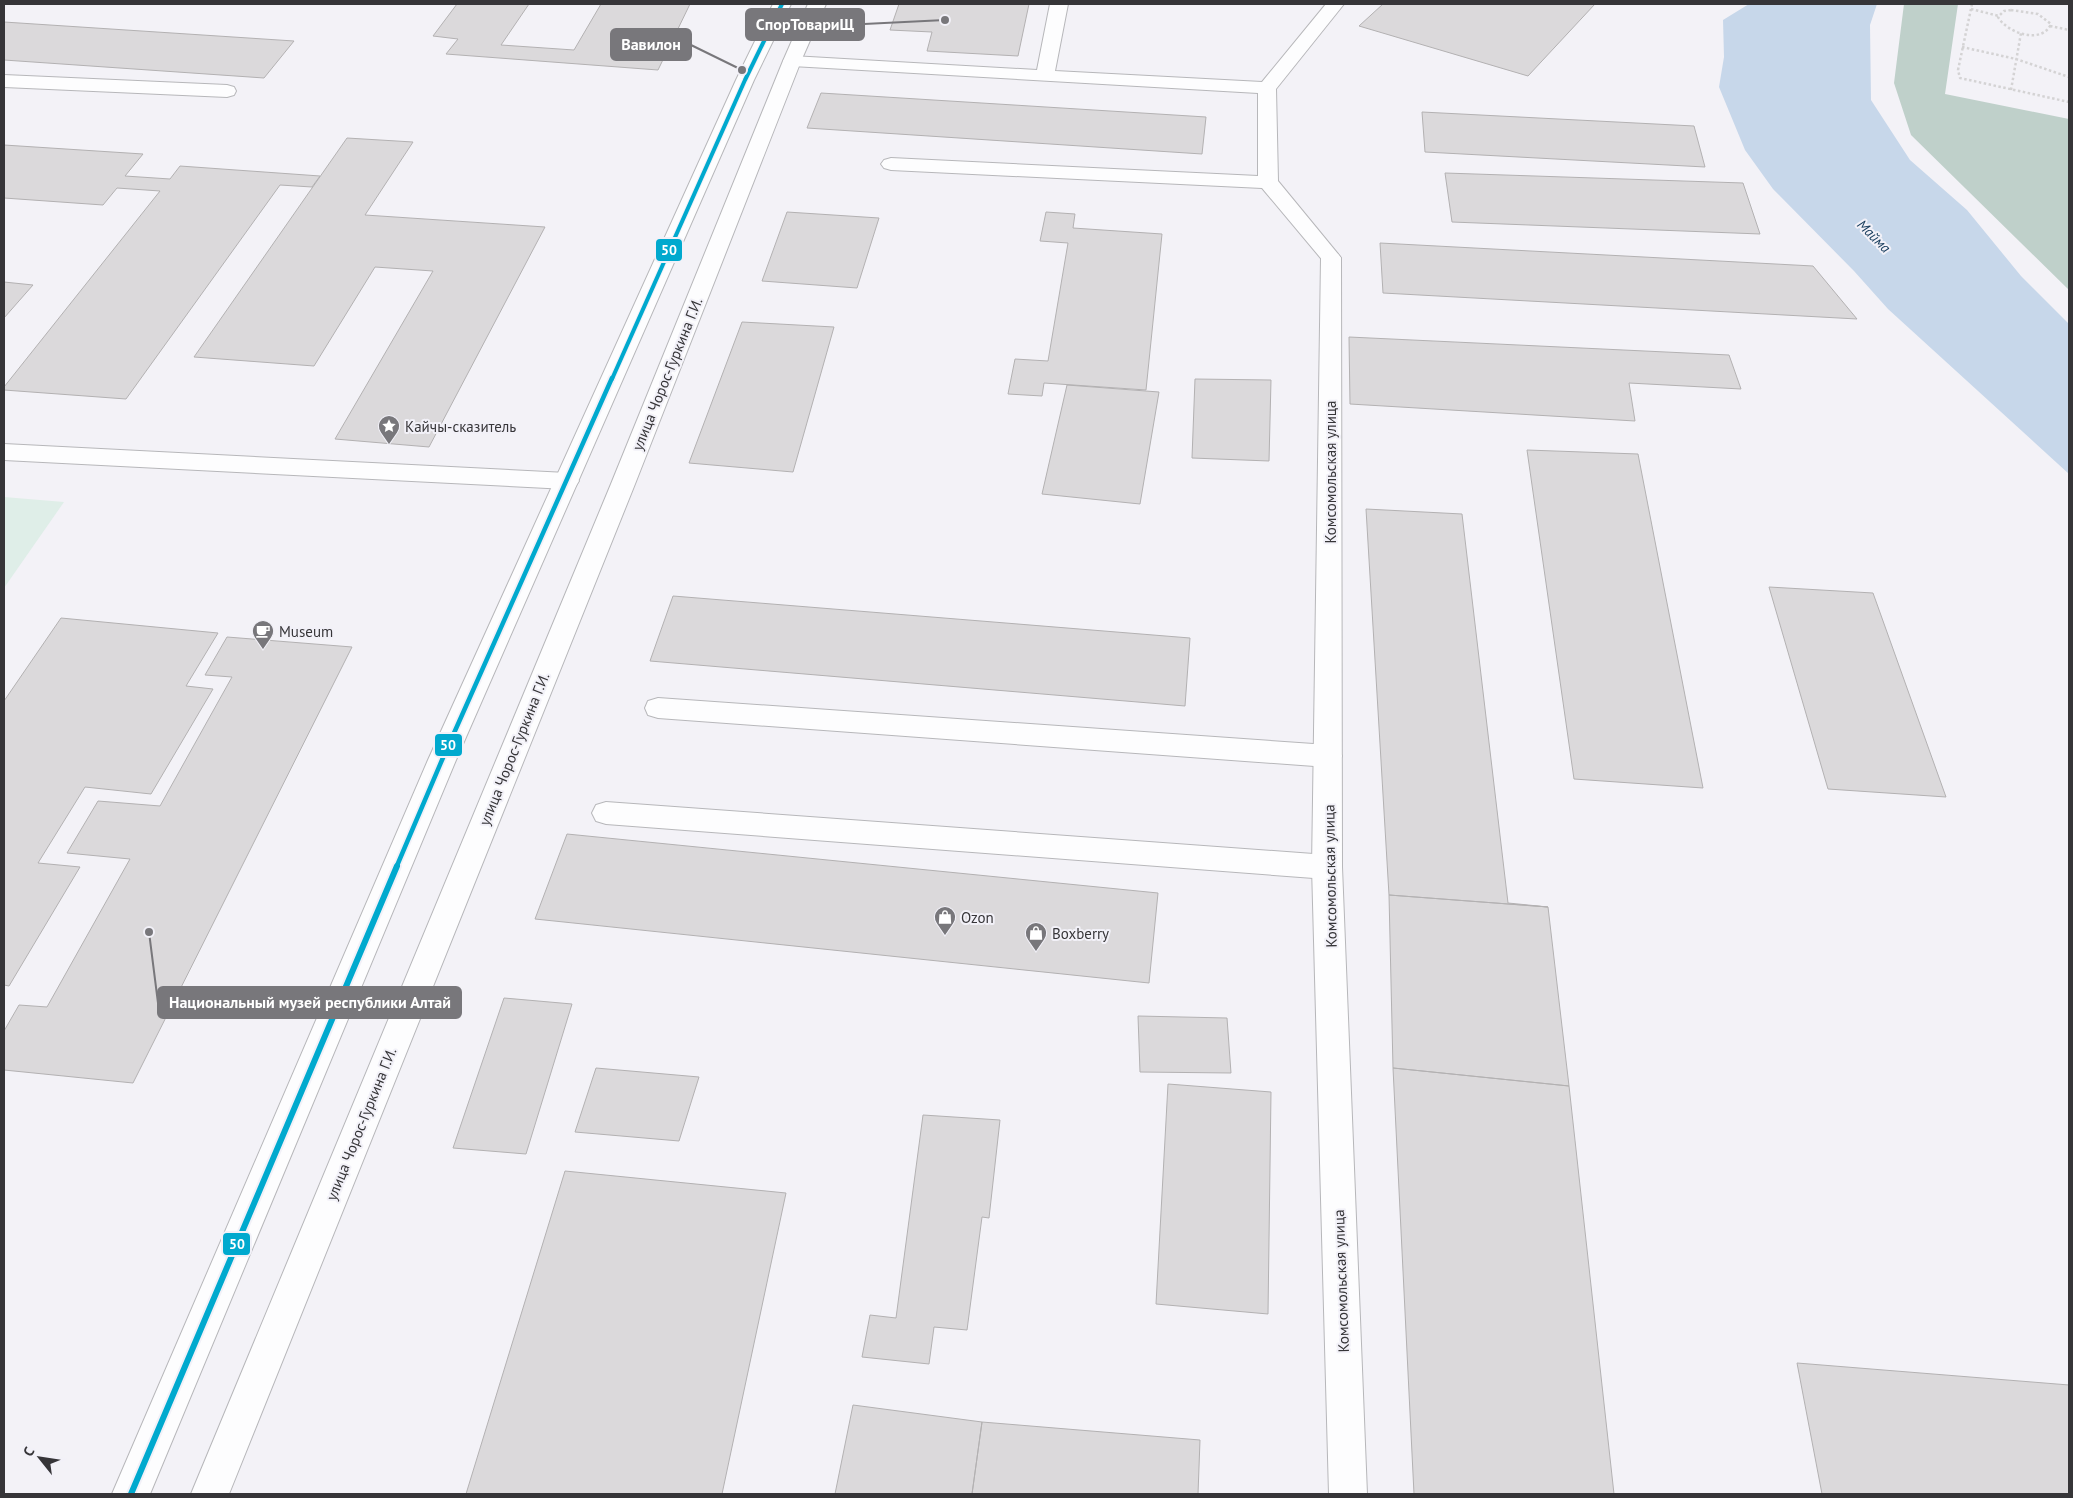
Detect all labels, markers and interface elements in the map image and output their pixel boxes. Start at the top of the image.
callout: СпорТовариЩ [746,9,864,40]
text: СпорТовариЩ [756,14,855,34]
callout: Вавилон [611,29,691,60]
text: Вавилон [621,34,681,54]
water label: Майма [1853,215,1895,257]
line badge: 50 [655,238,683,262]
text: 50 [661,241,677,259]
street label: улица Чорос-Гуркина Г.И. [628,295,706,453]
street label: Комсомольская улица [1321,401,1340,544]
place icon: Кайчы-сказитель [377,414,401,445]
place label: Кайчы-сказитель [405,417,516,436]
cafe icon: Museum [251,619,275,650]
place label: Museum [279,622,333,641]
street label: улица Чорос-Гуркина Г.И. [475,670,553,828]
line badge: 50 [434,733,463,757]
text: 50 [440,736,456,754]
street label: Комсомольская улица [1319,804,1341,948]
shop icon: Ozon [933,905,957,936]
place label: Ozon [961,908,994,927]
shop icon: Boxberry [1024,921,1048,952]
place label: Boxberry [1052,924,1109,943]
callout: Национальный музей республики Алтай [158,987,461,1018]
text: Национальный музей республики Алтай [169,992,451,1012]
street label: улица Чорос-Гуркина Г.И. [322,1045,400,1203]
street label: Комсомольская улица [1329,1209,1353,1353]
line badge: 50 [222,1232,251,1256]
text: 50 [229,1235,245,1253]
north arrow [15,1433,65,1483]
text: С [19,1443,39,1459]

